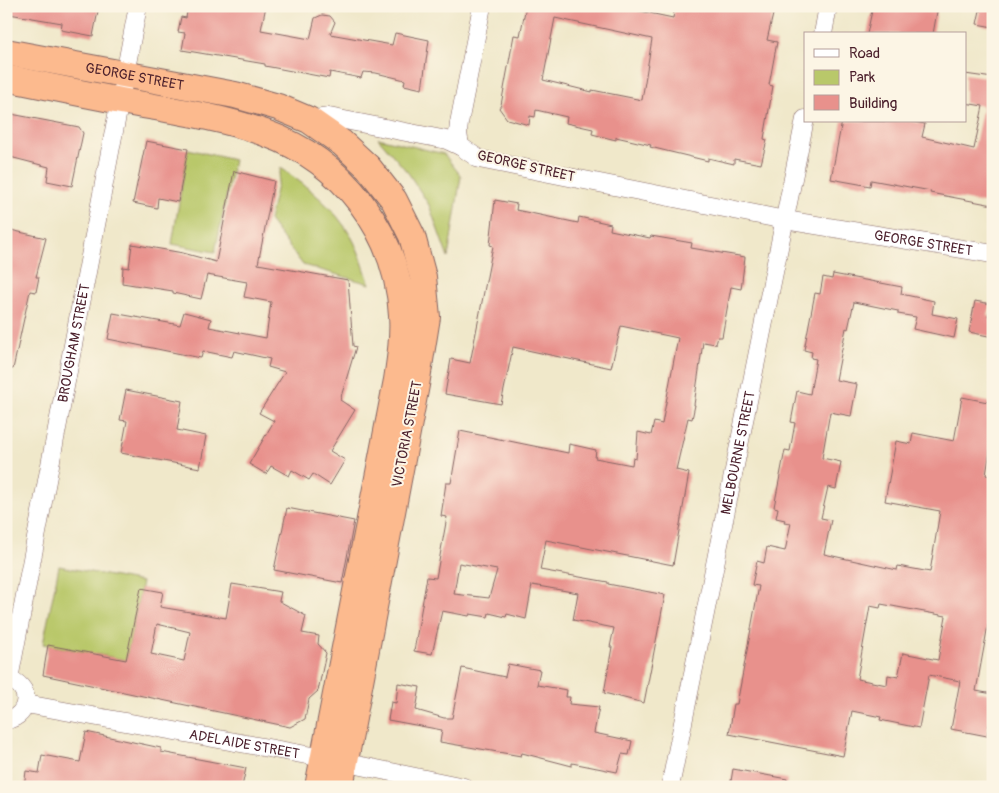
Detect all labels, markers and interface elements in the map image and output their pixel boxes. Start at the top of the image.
legend [804,32,966,122]
text: Road [849,44,880,63]
street label: GEORGE STREET [84,59,185,94]
text: Park [849,68,876,87]
text: Building [849,94,897,113]
street label: GEORGE STREET [476,147,577,186]
street label: GEORGE STREET [873,226,974,259]
street label: BROUGHAM STREET [54,282,93,404]
street label: VICTORIA STREET [388,379,426,489]
street label: MELBOURNE STREET [717,389,758,516]
street label: ADELAIDE STREET [188,725,301,762]

